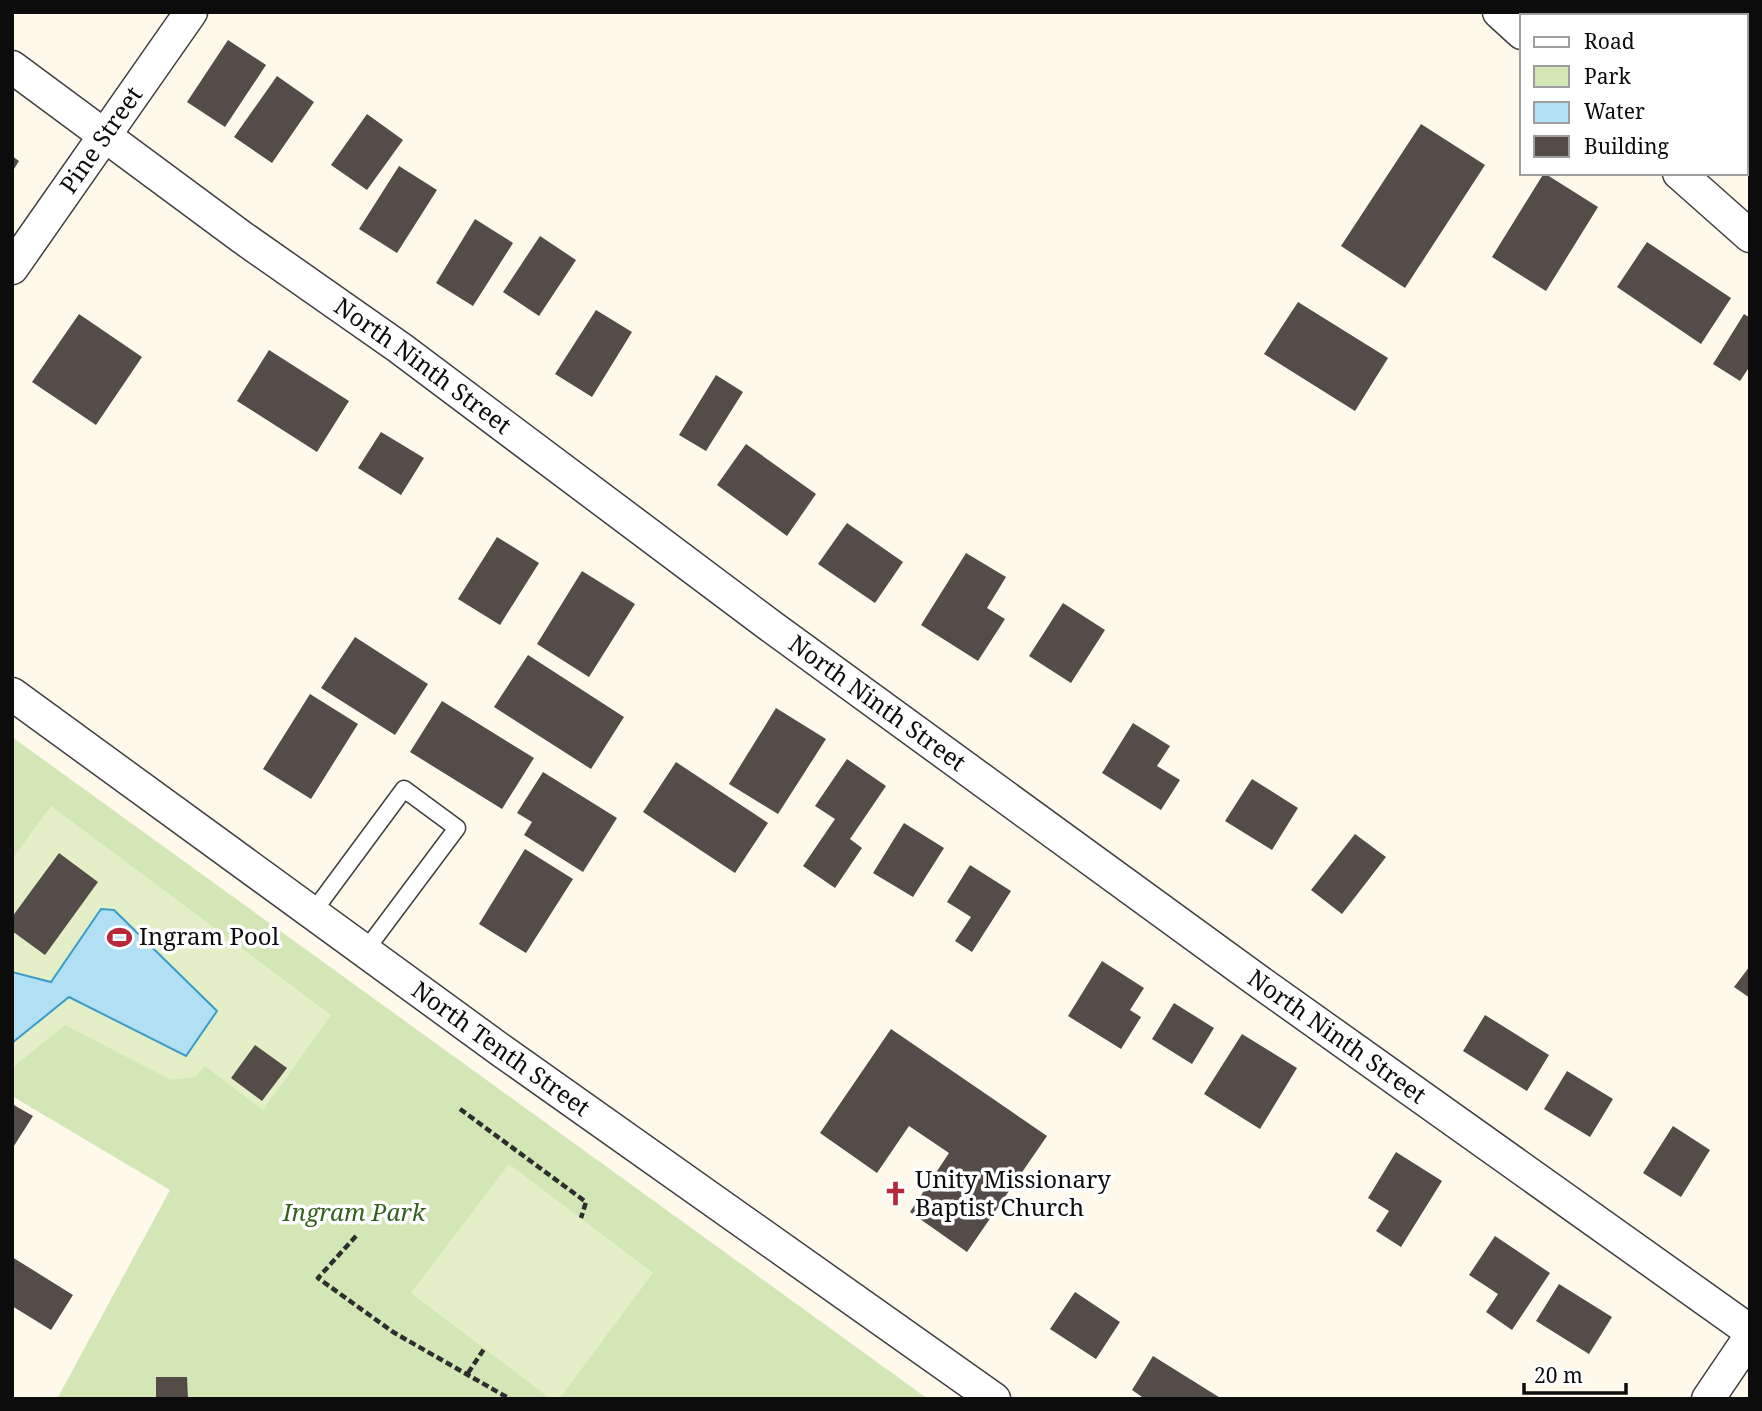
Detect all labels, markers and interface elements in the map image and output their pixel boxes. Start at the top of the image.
legend [1520,14,1748,175]
text: Road [1584,27,1635,55]
text: Park [1584,62,1631,90]
street label: Pine Street [51,79,149,199]
text: Water [1584,97,1645,125]
text: Building [1584,132,1669,160]
street label: North Ninth Street [328,289,519,441]
street label: North Ninth Street [783,627,973,778]
place label: Ingram Pool [139,919,280,952]
sports icon: Ingram Pool [105,923,133,951]
street label: North Ninth Street [1242,961,1434,1111]
street label: North Tenth Street [406,973,597,1123]
place label: Unity Missionary Baptist Church [915,1162,1111,1223]
church icon: Unity Missionary Baptist Church [881,1180,909,1208]
park label: Ingram Park [282,1195,427,1228]
scale bar [1524,1352,1626,1396]
text: 20 m [1534,1361,1583,1389]

